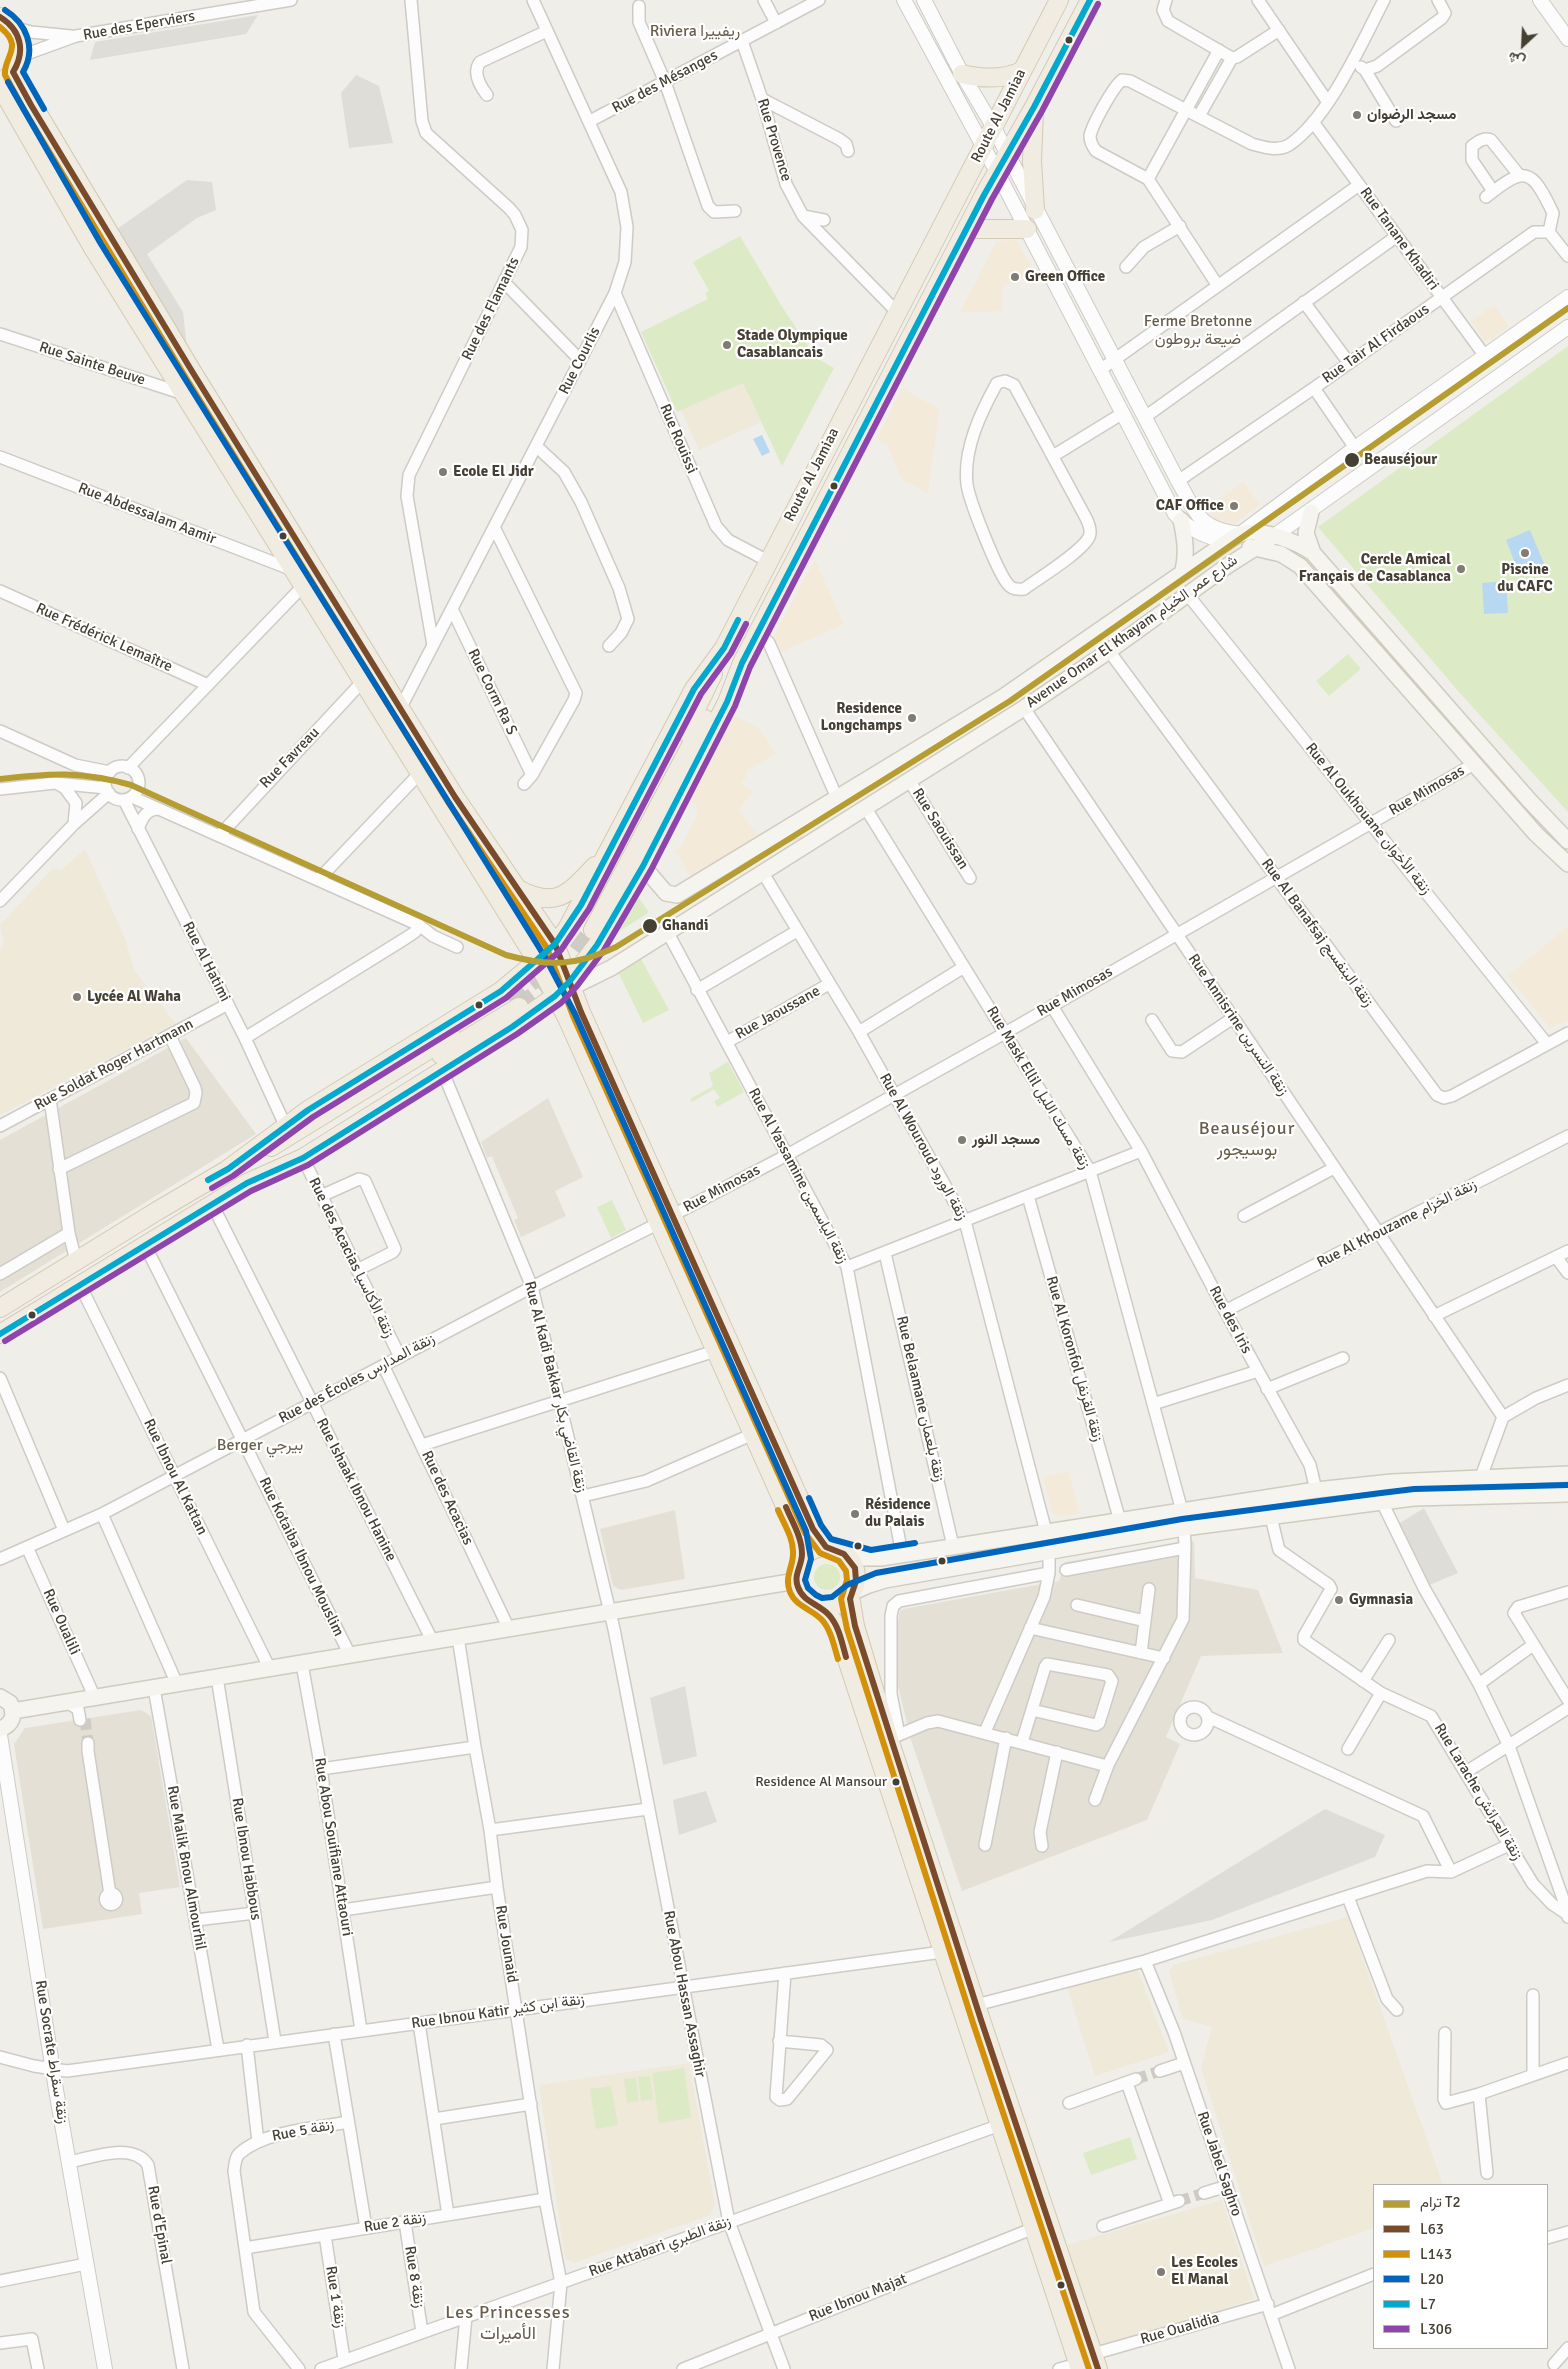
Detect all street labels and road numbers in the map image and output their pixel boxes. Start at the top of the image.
street label: Rue des Eperviers [82,7,196,45]
street label: Rue des Mésanges [609,47,721,117]
street label: Route Al Jamiaa [968,66,1030,166]
street label: Rue Provence [753,96,795,184]
street label: Rue Tanane Khadiri [1356,184,1442,294]
street label: Rue des Flamants [458,255,524,363]
street label: Rue Tair Al Firdaous [1319,300,1433,388]
street label: Rue Courlis [555,324,605,398]
street label: Rue Sainte Beuve [37,338,147,390]
street label: Rue Rouissi [655,402,701,476]
street label: Route Al Jamiaa [781,425,843,525]
street label: Rue Abdessalam Aamir [75,479,219,549]
street label: Avenue Omar El Khayam شارع عمر الخيام [1023,552,1241,712]
street label: Rue Frédérick Lemaître [33,600,175,676]
street label: Rue Corm Ra S [463,646,521,738]
street label: Rue Favreau [257,724,323,792]
street label: Rue Al Oukhouane زنقة الأخوان [1301,739,1435,899]
street label: Rue Mimosas [1386,762,1468,820]
street label: Rue Saouissan [908,785,972,873]
street label: Rue Al Banafsaj زنقة البنفسج [1257,855,1377,1011]
street label: Rue Al Hatimi [178,919,234,1005]
street label: Rue Annisrine زنقة النسرين [1184,951,1292,1099]
street label: Rue Mimosas [1034,963,1116,1021]
street label: Rue Jaoussane [733,982,823,1044]
street label: Rue Mask Ellil زنقة مسك الليل [982,1003,1094,1173]
street label: Rue Soldat Roger Hartmann [31,1015,197,1115]
street label: Rue Al Wouroud زنقة الورود [875,1070,971,1224]
street label: Rue Al Yassamine زنقة الياسمين [744,1085,852,1267]
street label: Rue Mimosas [681,1161,763,1217]
street label: Rue des Acacias زنقة الأكاسيا [304,1175,398,1341]
street label: Rue Al Khouzame زنقة الخزام [1314,1176,1480,1272]
street label: Rue Al Koronfol زنقة القرنفل [1042,1274,1106,1444]
street label: Rue Al Kadi Bakkar زنقة القاضي بكار [520,1279,590,1495]
street label: Rue des Iris [1205,1283,1255,1357]
street label: Rue Belaamane زنقة بلعمان [892,1314,948,1484]
street label: Rue des Écoles زنقة المدارس [276,1330,438,1428]
street label: Rue Ishaak Ibnou Hanine [312,1415,400,1565]
street label: Rue Ibnou Al Kattan [139,1416,211,1538]
street label: Rue des Acacias [417,1448,477,1548]
street label: Rue Kotaiba Ibnou Mouslim [255,1475,347,1639]
street label: Rue Oualili [39,1586,83,1658]
street label: Rue Larache زنقة العرائش [1430,1720,1526,1864]
street label: Rue Abou Souifiane Attaouri [310,1756,356,1938]
street label: Rue Malik Bnou Almourhil [163,1784,209,1952]
street label: Rue Ibnou Habbous [227,1797,265,1921]
street label: Rue Jounaid [491,1904,521,1984]
street label: Rue Abou Hassan Assaghir [659,1909,709,2079]
street label: Rue Socrate زنقة سقراط [31,1979,71,2125]
street label: Rue Ibnou Katir زنقة ابن كثير [410,1991,586,2033]
street label: Rue Jabel Saghro [1193,2109,1245,2219]
street label: Rue 5 زنقة [271,2116,335,2146]
street label: Rue d'Epinal [143,2184,175,2266]
street label: Rue 2 زنقة [363,2209,427,2237]
street label: Rue Attabari زنقة الطبري [587,2213,733,2281]
street label: Rue 8 زنقة [400,2245,428,2309]
street label: Rue 1 زنقة [321,2265,349,2329]
street label: Rue Ibnou Majat [806,2270,910,2326]
street label: Rue Oualidia [1138,2309,1222,2349]

